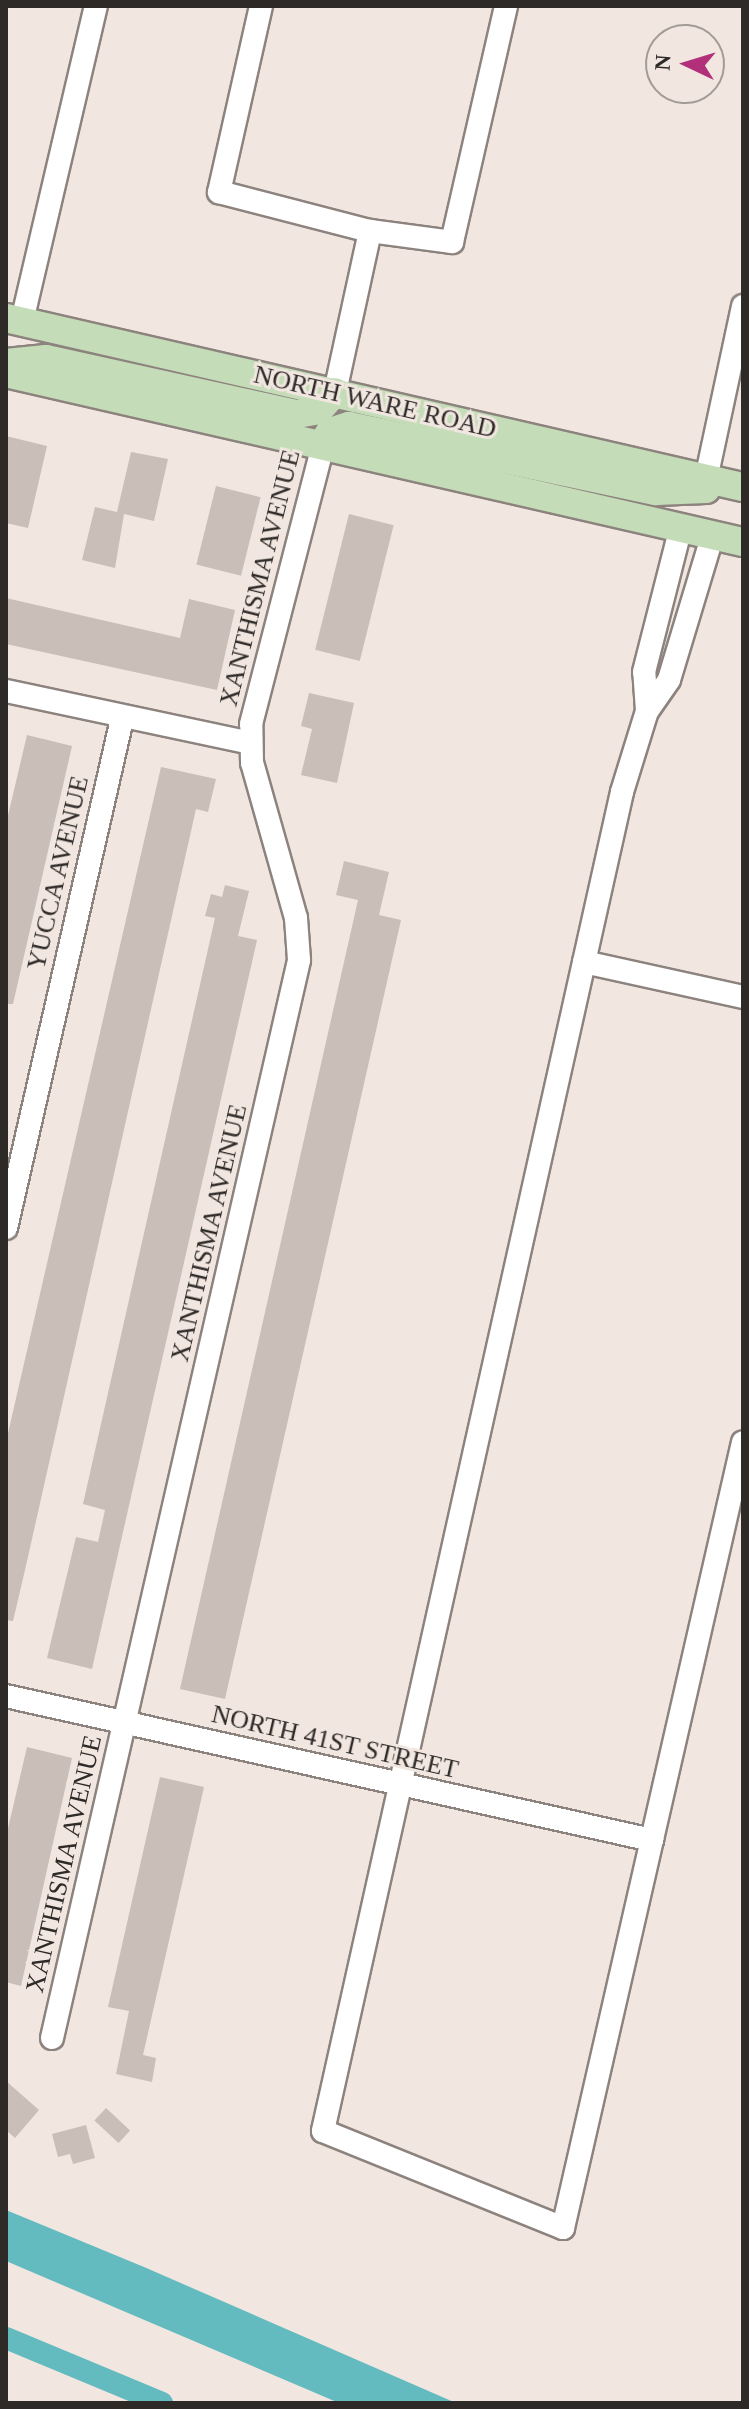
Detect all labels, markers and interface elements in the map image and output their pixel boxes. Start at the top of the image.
north arrow [645,24,725,104]
text: N [650,54,676,71]
street label: NORTH WARE ROAD [251,359,499,445]
street label: XANTHISMA AVENUE [213,445,307,711]
street label: YUCCA AVENUE [20,772,96,974]
street label: XANTHISMA AVENUE [164,1100,254,1366]
street label: NORTH 41ST STREET [208,1698,462,1786]
street label: XANTHISMA AVENUE [19,1731,109,1997]

